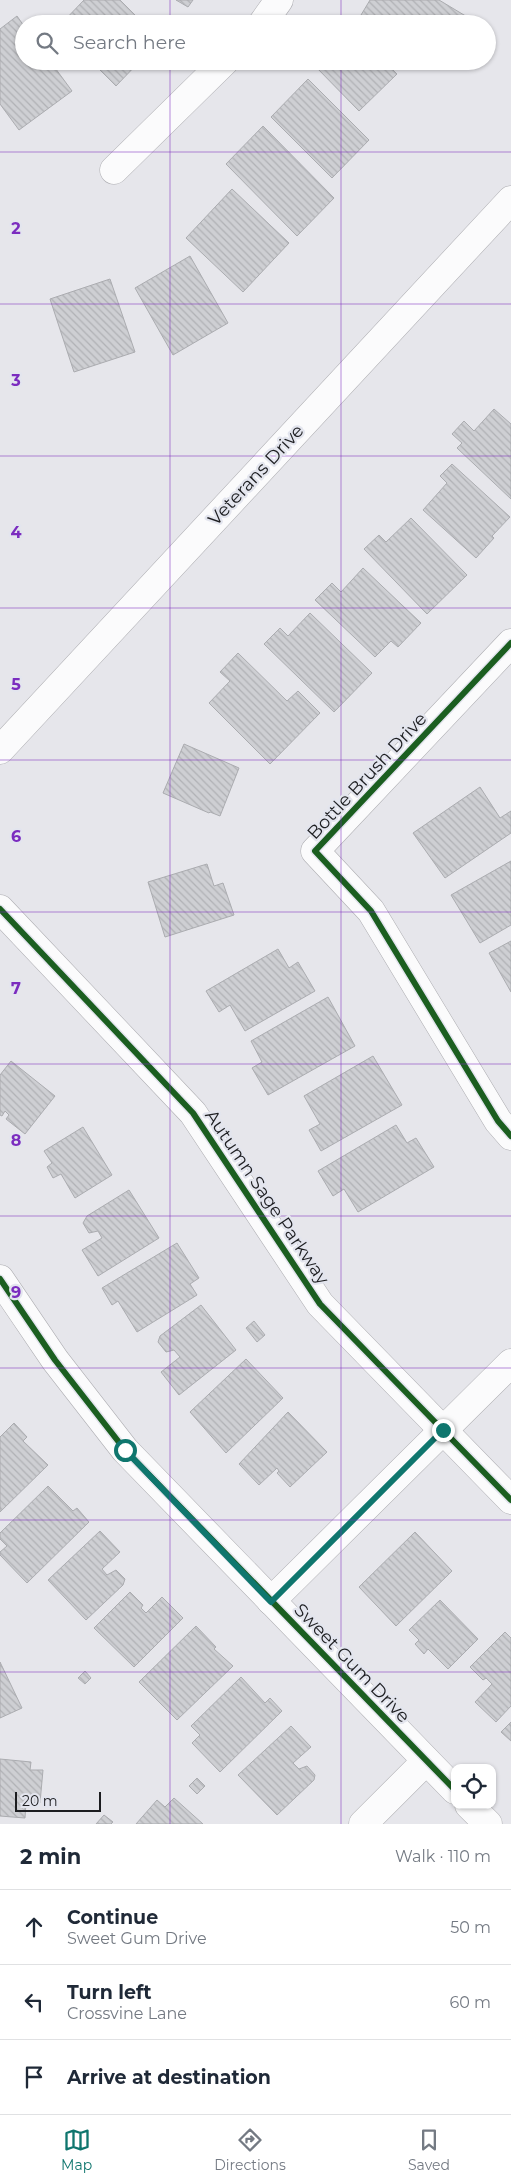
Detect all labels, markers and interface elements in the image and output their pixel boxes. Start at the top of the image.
search box [15,15,496,70]
icon: search [33,29,61,57]
text: Search here [73,31,186,54]
text: 2 [11,219,21,238]
text: 3 [10,371,21,390]
street label: Veterans Drive [204,420,309,530]
text: 4 [10,523,22,542]
text: 5 [11,675,21,694]
street label: Bottle Brush Drive [303,708,432,844]
text: 6 [11,827,21,846]
text: 7 [11,979,21,998]
street label: Autumn Sage Parkway [200,1105,334,1289]
text: 8 [11,1131,21,1150]
text: 9 [11,1283,21,1302]
route end [432,1419,455,1442]
route start [114,1439,137,1462]
street label: Sweet Gum Drive [289,1599,415,1727]
map controls [451,1764,496,1809]
button: locate [451,1764,496,1809]
scale bar [15,1789,101,1812]
text: 20 m [22,1792,58,1810]
text: 2 min [20,1844,81,1869]
text: Walk · 110 m [395,1847,491,1866]
text: Continue [67,1906,158,1929]
icon: ahead [20,1913,48,1941]
text: 50 m [450,1918,491,1937]
text: Sweet Gum Drive [67,1929,207,1948]
text: Turn left [67,1981,152,2004]
icon: left [20,1988,48,2016]
text: 60 m [449,1993,491,2012]
text: Crossvine Lane [67,2004,187,2023]
icon: arrive [20,2063,48,2091]
text: Arrive at destination [67,2066,271,2089]
tab: Map [61,2126,92,2174]
tab: Directions [214,2126,286,2174]
tab: Saved [408,2126,450,2174]

